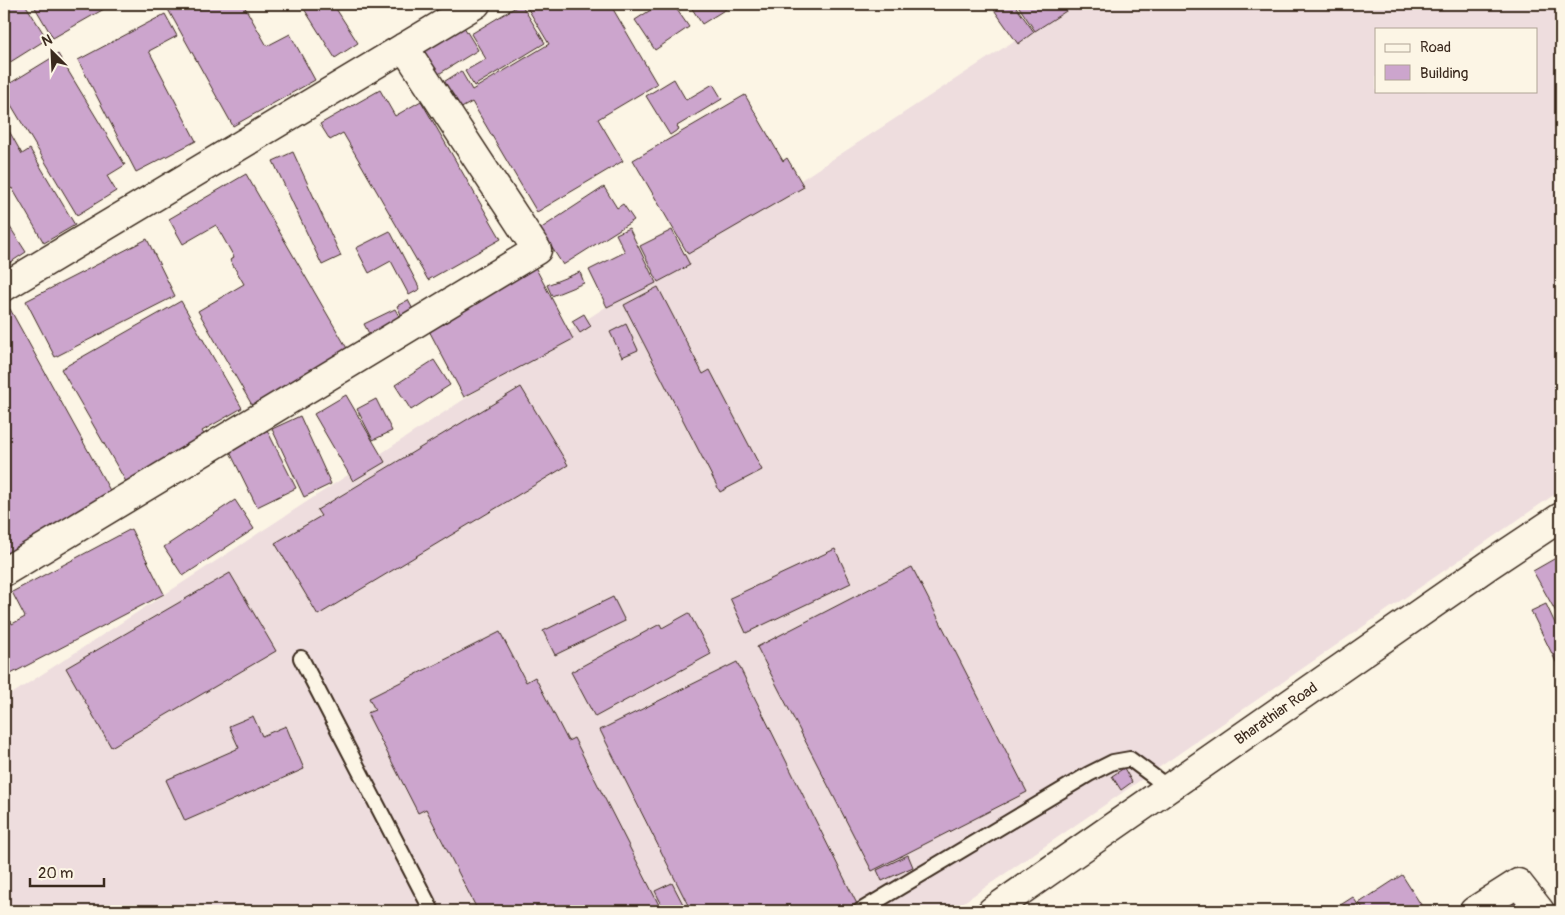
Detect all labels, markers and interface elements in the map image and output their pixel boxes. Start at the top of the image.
north arrow [28,28,78,78]
legend [1375,28,1538,92]
text: N [39,31,55,50]
text: Road [1420,38,1451,57]
text: Building [1420,64,1468,83]
street label: Bharathiar Road [1231,678,1321,749]
scale bar [30,855,104,887]
text: 20 m [38,864,73,883]

